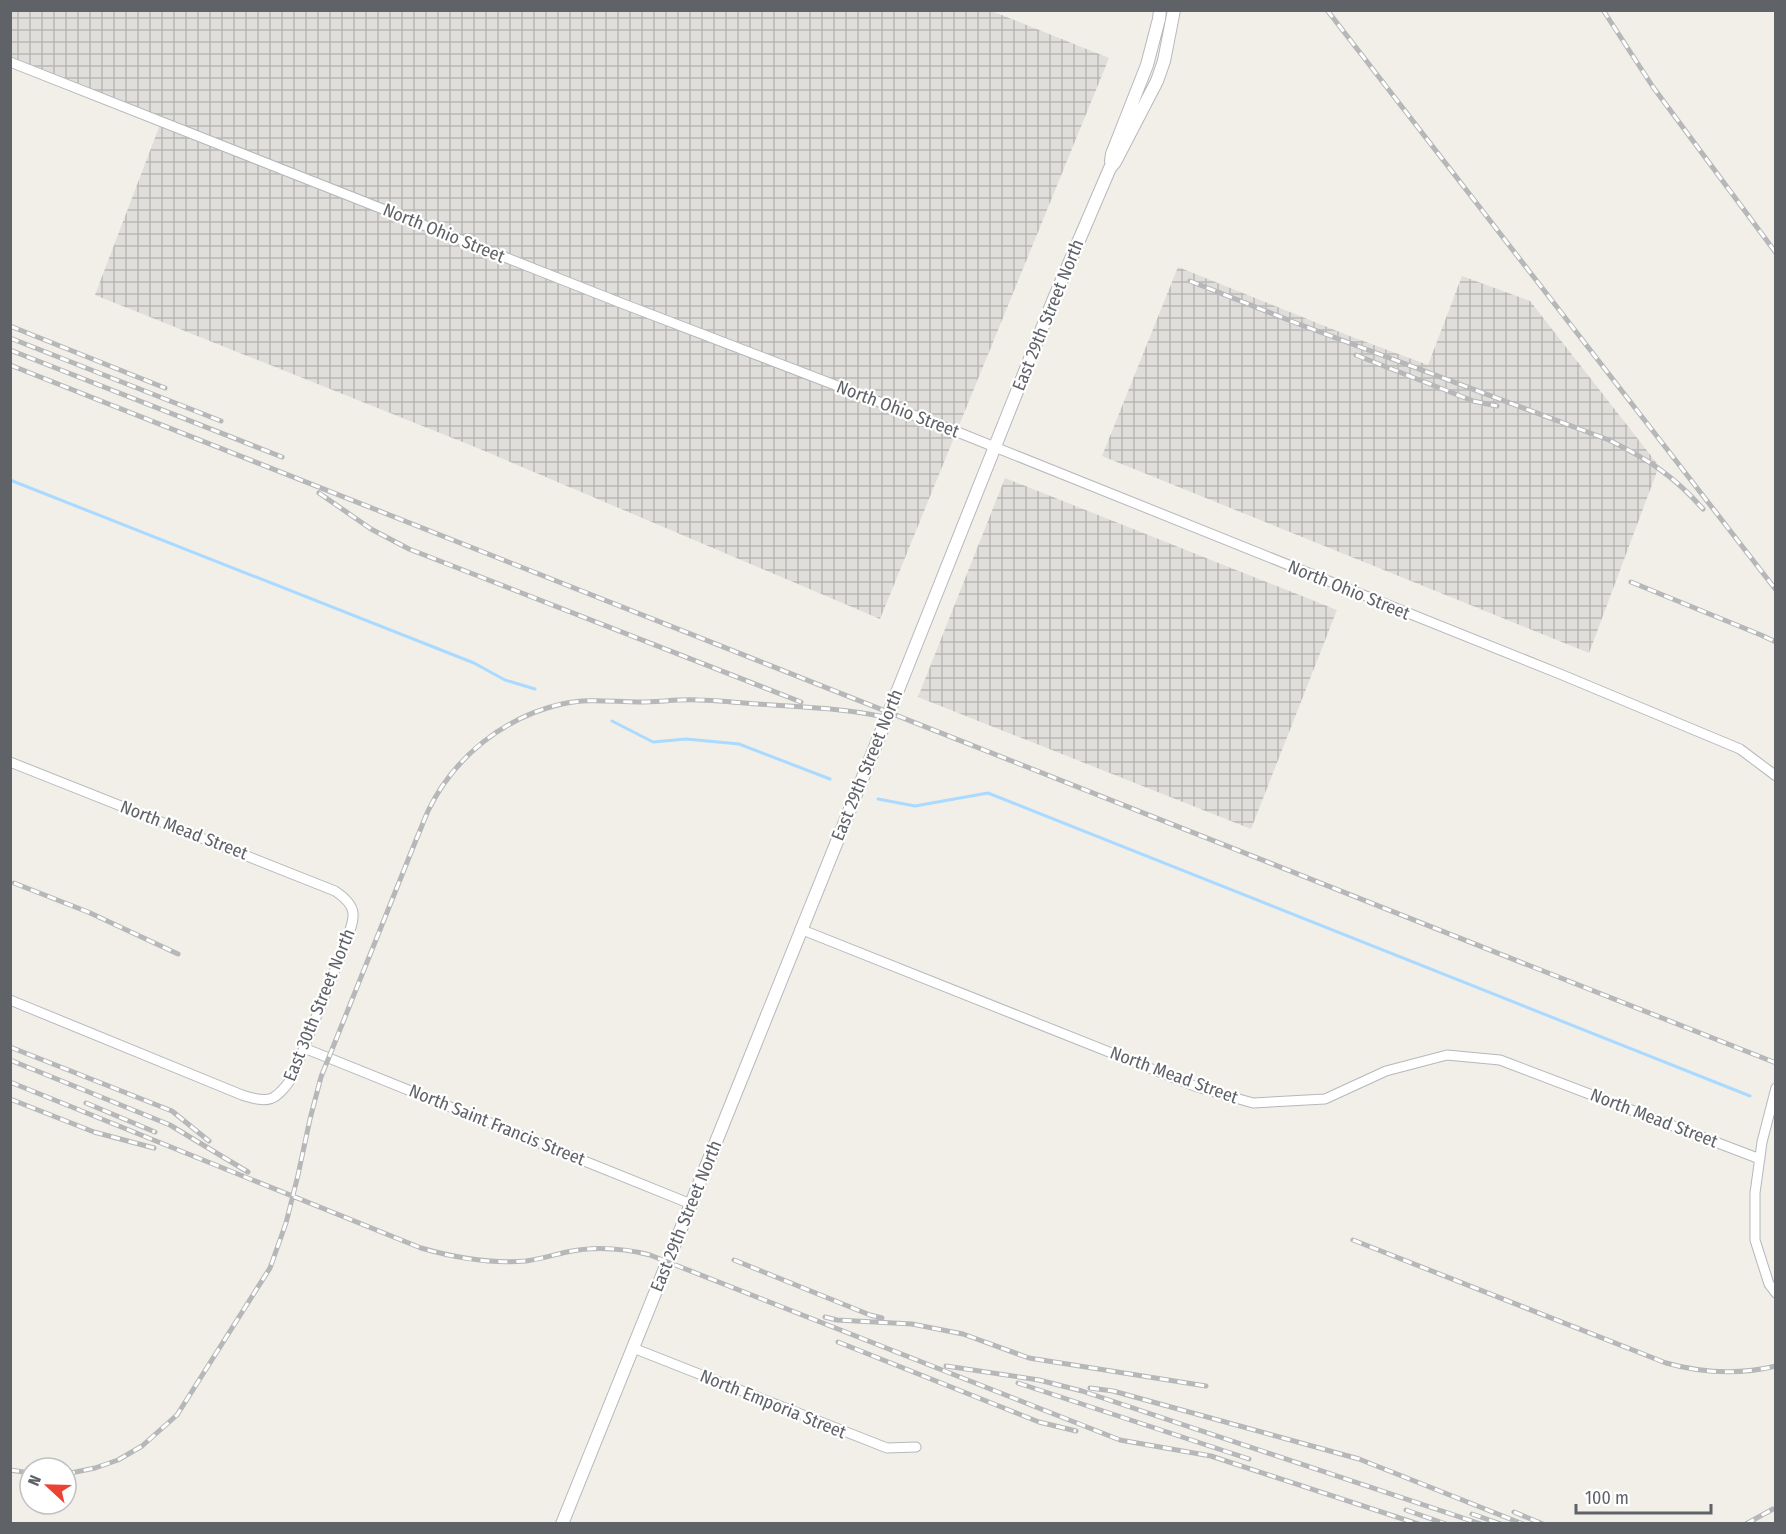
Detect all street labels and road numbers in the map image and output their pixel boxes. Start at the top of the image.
street label: North Ohio Street [380,199,508,268]
street label: East 29th Street North [1008,236,1088,394]
street label: North Ohio Street [834,376,963,443]
street label: North Ohio Street [1285,556,1413,625]
street label: East 29th Street North [827,686,907,844]
street label: North Mead Street [117,796,251,864]
street label: East 30th Street North [278,926,360,1084]
street label: North Mead Street [1107,1042,1241,1108]
street label: North Saint Francis Street [406,1080,588,1170]
street label: North Mead Street [1587,1084,1721,1152]
street label: East 29th Street North [646,1137,726,1295]
street label: North Emporia Street [697,1365,849,1443]

